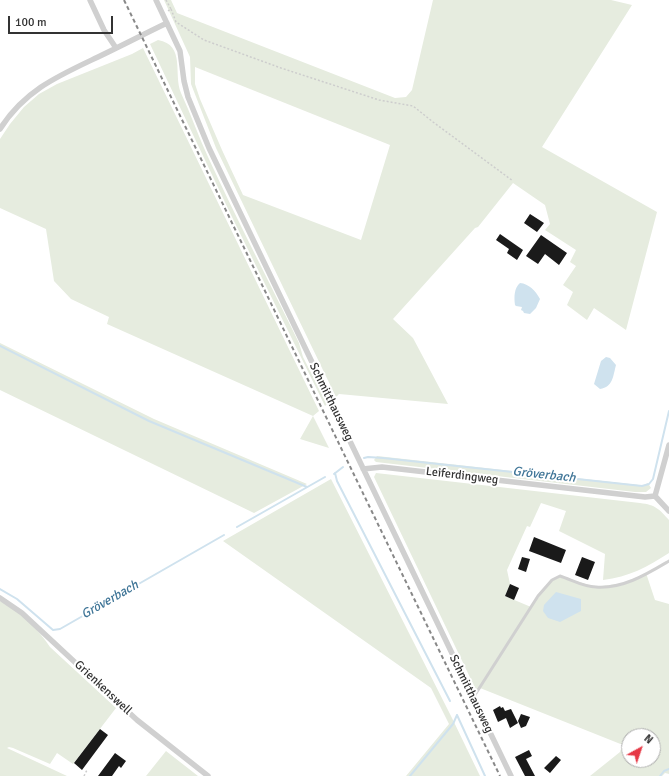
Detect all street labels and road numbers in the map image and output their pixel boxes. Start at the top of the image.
street label: Schmitthausweg [306,361,356,443]
street label: Leiferdingweg [425,464,499,488]
street label: Schmitthausweg [446,653,496,735]
street label: Grienkenswell [71,658,135,718]

